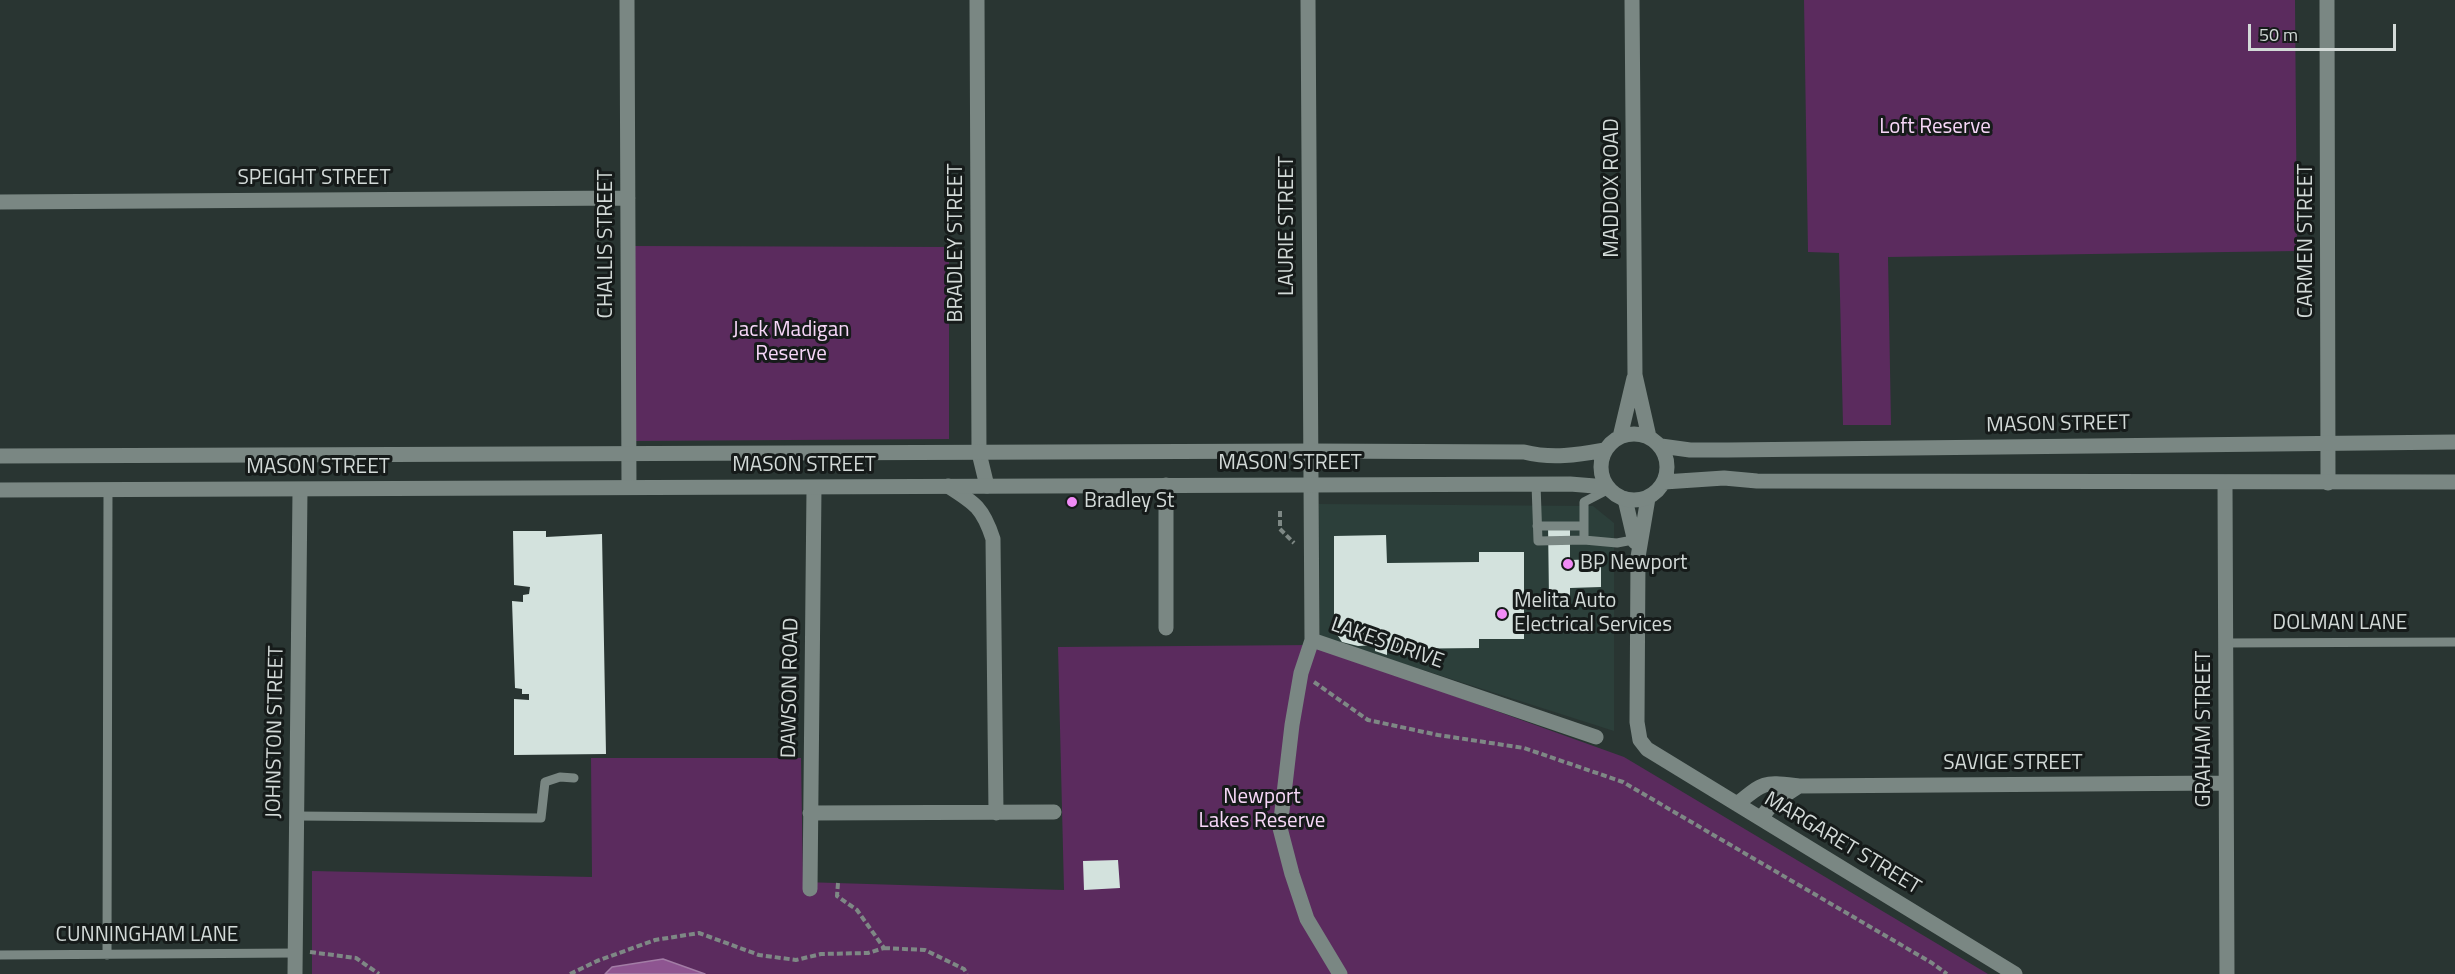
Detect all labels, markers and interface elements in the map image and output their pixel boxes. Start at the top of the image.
scale bar [2251,12,2400,50]
text: 50 m [2259,21,2298,48]
park label: Loft Reserve [1879,115,1991,141]
street label: MADDOX ROAD [1600,118,1626,258]
street label: LAURIE STREET [1275,156,1301,296]
street label: BRADLEY STREET [944,163,970,323]
street label: CARMEN STREET [2294,164,2320,318]
street label: SPEIGHT STREET [237,166,391,192]
street label: CHALLIS STREET [594,169,620,319]
park label: Jack Madigan Reserve [733,318,849,368]
street label: MASON STREET [1986,411,2130,439]
street label: MASON STREET [1218,451,1362,477]
street label: MASON STREET [732,453,876,479]
street label: MASON STREET [246,455,390,481]
place label: Bradley St [1084,489,1174,515]
marker: Bradley St [1065,495,1079,509]
place label: BP Newport [1580,551,1687,577]
marker: BP Newport [1561,557,1575,571]
place label: Melita Auto Electrical Services [1514,589,1672,639]
marker: Melita Auto Electrical Services [1495,607,1509,621]
street label: DOLMAN LANE [2273,611,2407,637]
street label: LAKES DRIVE [1327,613,1447,675]
street label: DAWSON ROAD [777,618,805,758]
street label: JOHNSTON STREET [262,645,290,819]
street label: GRAHAM STREET [2192,651,2218,807]
street label: SAVIGE STREET [1943,751,2083,777]
park label: Newport Lakes Reserve [1199,785,1325,835]
street label: MARGARET STREET [1759,787,1925,901]
street label: CUNNINGHAM LANE [56,923,238,949]

